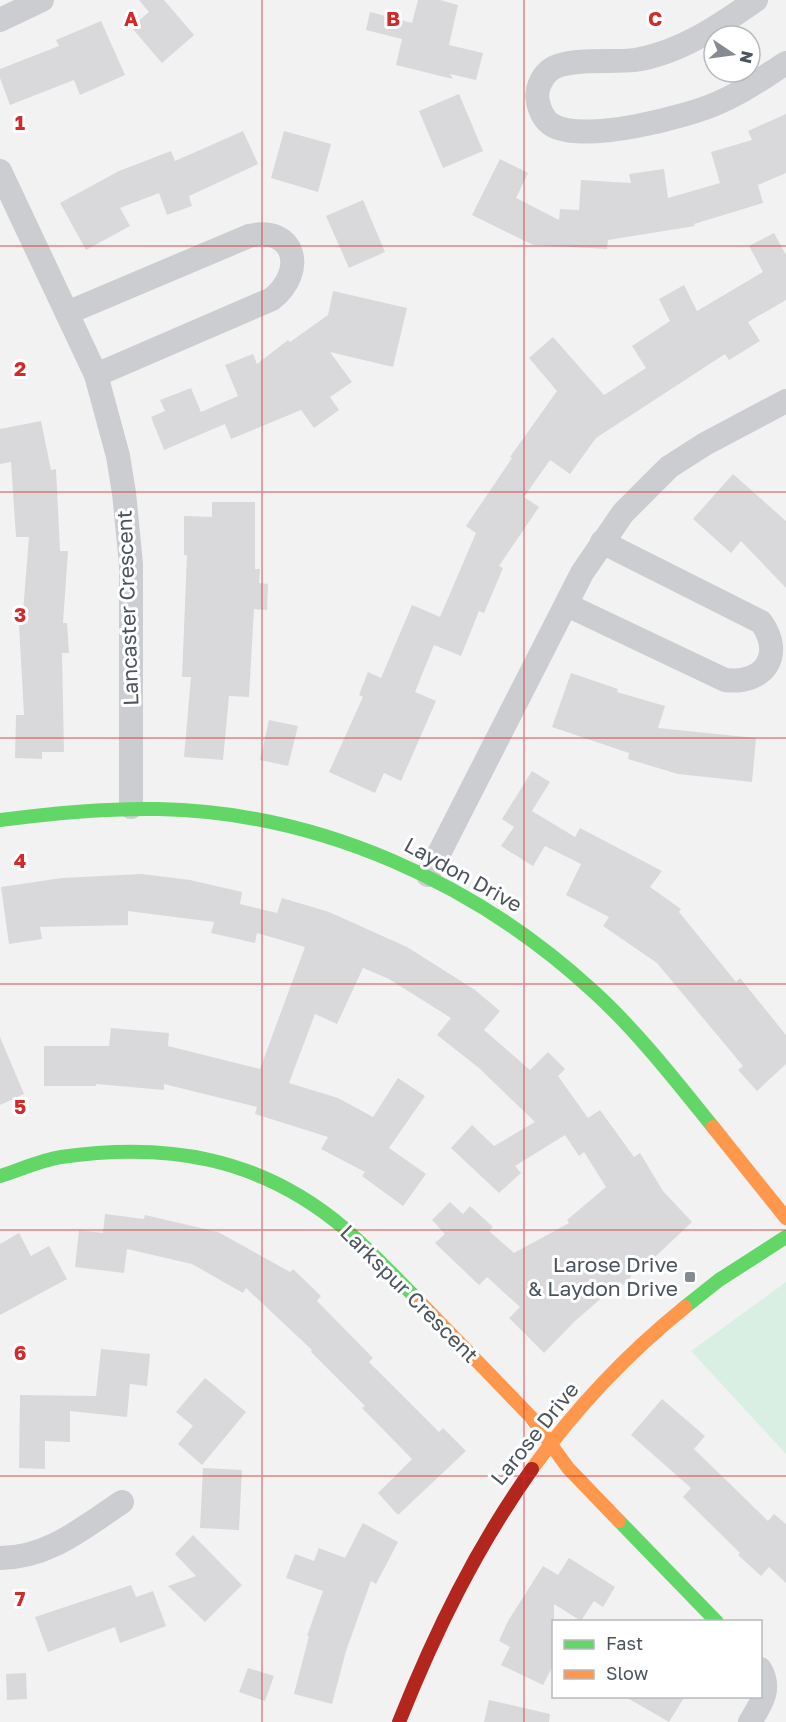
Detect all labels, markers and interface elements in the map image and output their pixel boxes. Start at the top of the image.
text: A [124,6,138,30]
text: B [386,6,400,30]
text: C [648,6,662,30]
north arrow [702,24,762,84]
text: N [736,49,758,66]
text: 1 [15,110,25,134]
text: 2 [14,356,26,380]
street label: Lancaster Crescent [111,510,143,706]
text: 3 [14,602,26,626]
street label: Laydon Drive [400,831,527,917]
text: 4 [14,848,26,872]
text: 5 [14,1094,26,1118]
street label: Larkspur Crescent [335,1219,484,1368]
place label: Larose Drive & Laydon Drive [528,1251,678,1301]
marker: Larose Drive & Laydon Drive [683,1270,697,1284]
text: 6 [14,1340,26,1364]
street label: Larose Drive [485,1377,584,1490]
text: 7 [15,1586,26,1610]
legend [552,1620,762,1698]
text: Fast [606,1632,643,1654]
text: Slow [606,1662,649,1684]

